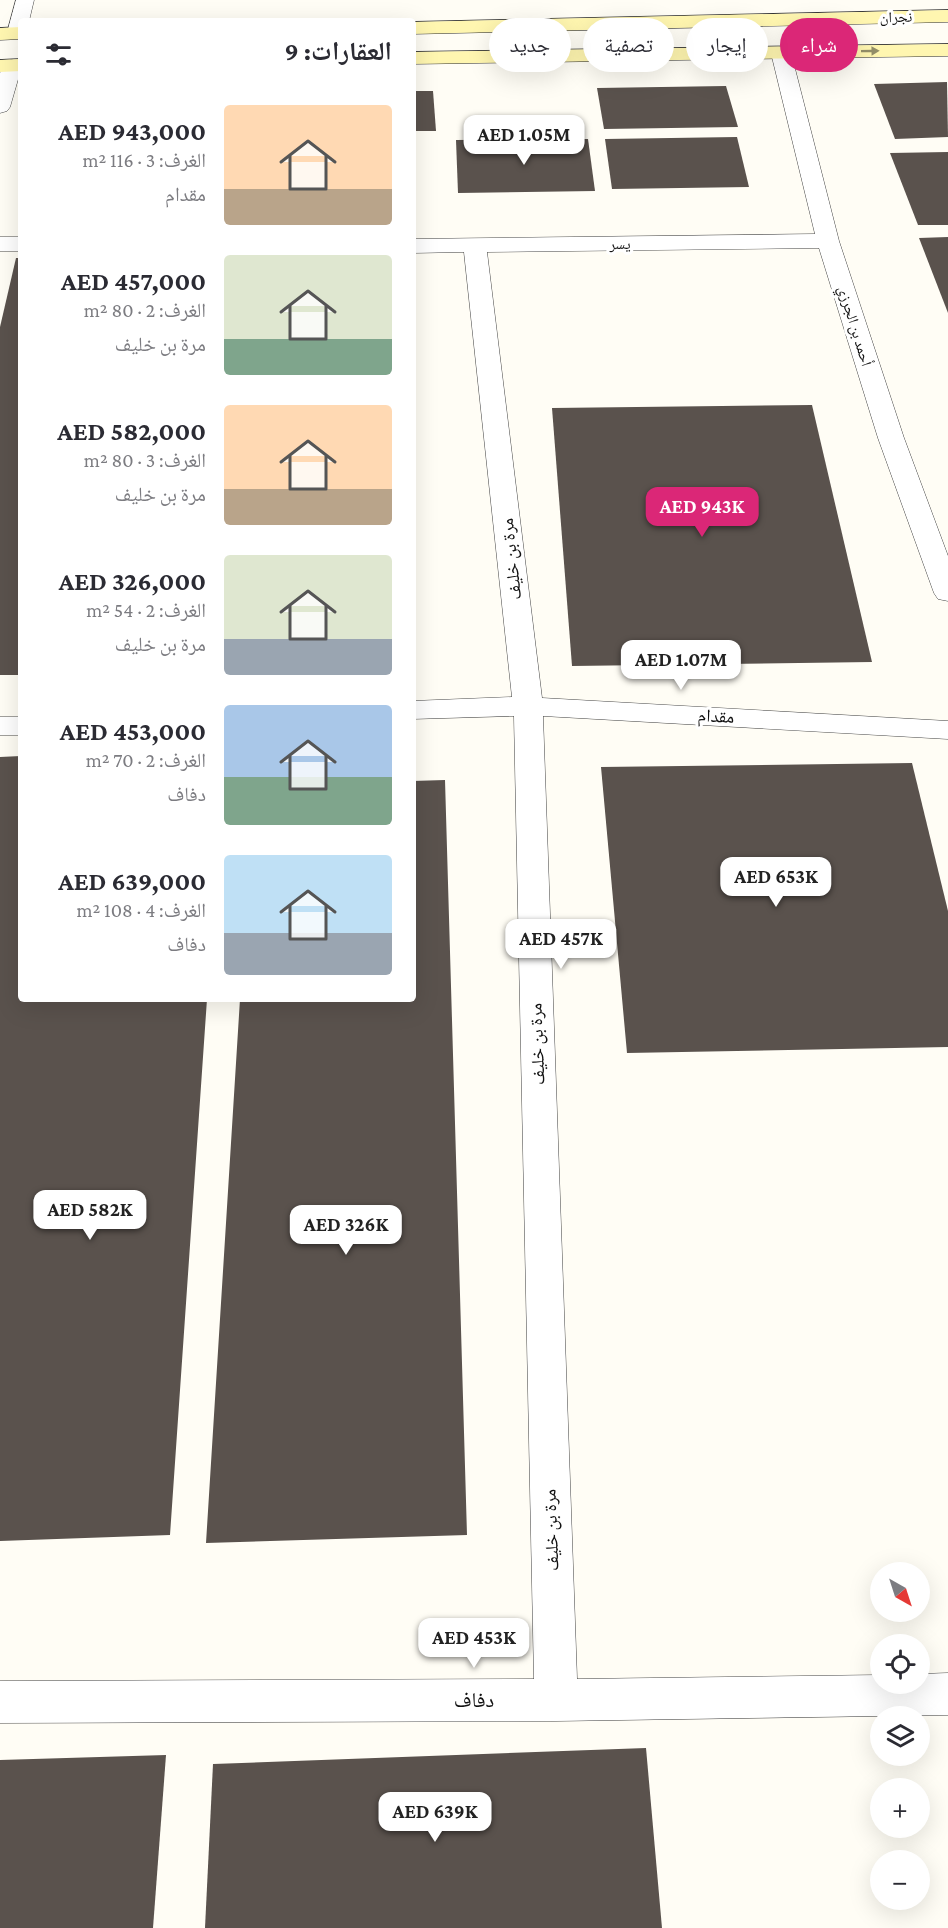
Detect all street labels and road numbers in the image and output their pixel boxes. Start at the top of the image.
street label: نجران [880,9,912,27]
street label: يسر [608,236,631,253]
street label: أحمد بن الجرزي [832,284,876,369]
street label: مرة بن خليف [497,517,526,601]
street label: مقدام [697,705,735,729]
street label: مرة بن خليف [526,1003,549,1085]
street label: مرة بن خليف [540,1489,563,1571]
street label: دفاف [454,1688,494,1712]

